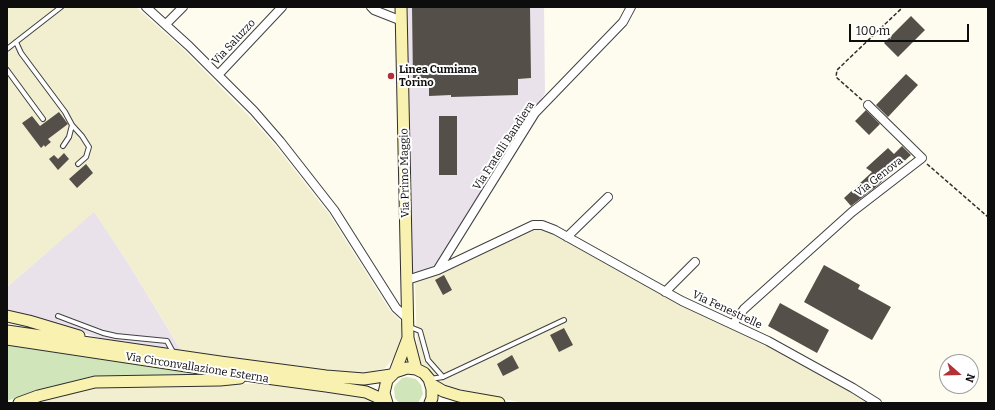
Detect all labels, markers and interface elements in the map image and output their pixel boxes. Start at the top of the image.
street label: Via Saluzzo [210,16,258,68]
scale bar [851,16,971,42]
text: 100 m [856,24,890,38]
place label: Linea Cumiana Torino [399,63,477,89]
marker: Linea Cumiana Torino [386,71,396,81]
street label: Via Fratelli Bandiera [470,99,538,193]
street label: Via Primo Maggio [398,128,412,218]
street label: Via Genova [852,154,906,200]
street label: Via Fenestrelle [690,288,764,332]
street label: Via Circonvallazione Esterna [124,350,270,386]
north arrow [939,354,979,394]
text: N [962,372,977,384]

